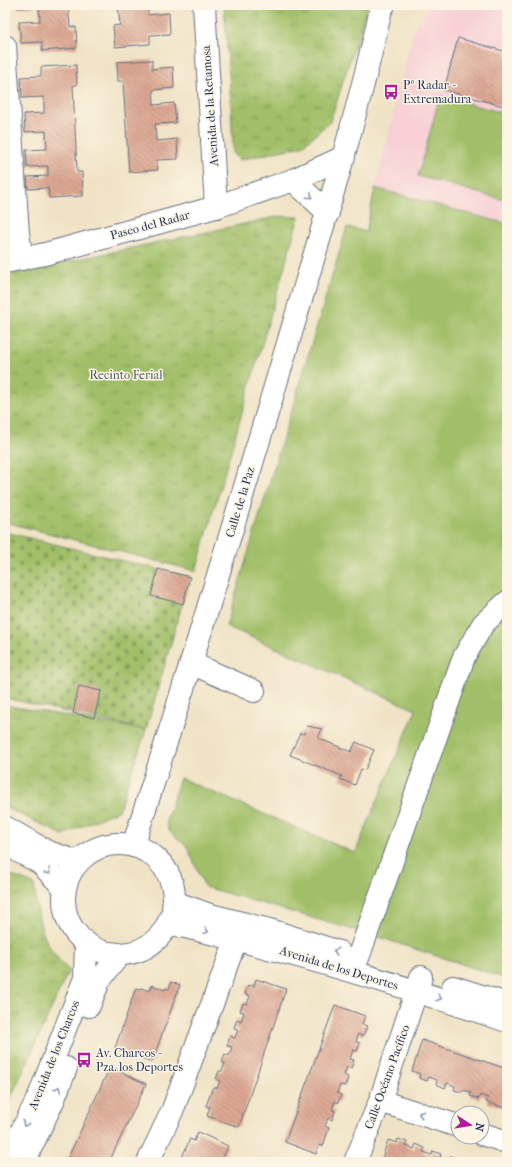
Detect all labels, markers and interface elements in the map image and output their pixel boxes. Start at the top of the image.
street label: Avenida de la Retamosa [199,45,221,168]
place label: Pº Radar - Extremadura [403,78,472,106]
bus stop icon: Pº Radar - Extremadura [382,83,400,101]
one-way arrow [305,192,313,199]
street label: Paseo del Radar [109,207,192,242]
park label: Recinto Ferial [90,368,163,382]
street label: Calle de la Paz [223,464,258,539]
one-way arrow [44,867,51,874]
one-way arrow [203,927,209,935]
street label: Avenida de los Deportes [277,943,400,993]
one-way arrow [333,947,340,956]
one-way arrow [435,993,442,1002]
street label: Avenida de los Charcos [25,998,83,1113]
street label: Calle Océano Pacífico [362,1023,412,1131]
place label: Av. Charcos - Pza. los Deportes [95,1046,183,1074]
bus stop icon: Av. Charcos - Pza. los Deportes [75,1051,93,1069]
one-way arrow [53,1085,61,1092]
north arrow [450,1105,490,1145]
one-way arrow [418,1110,425,1119]
one-way arrow [22,1119,30,1127]
text: N [472,1122,487,1133]

